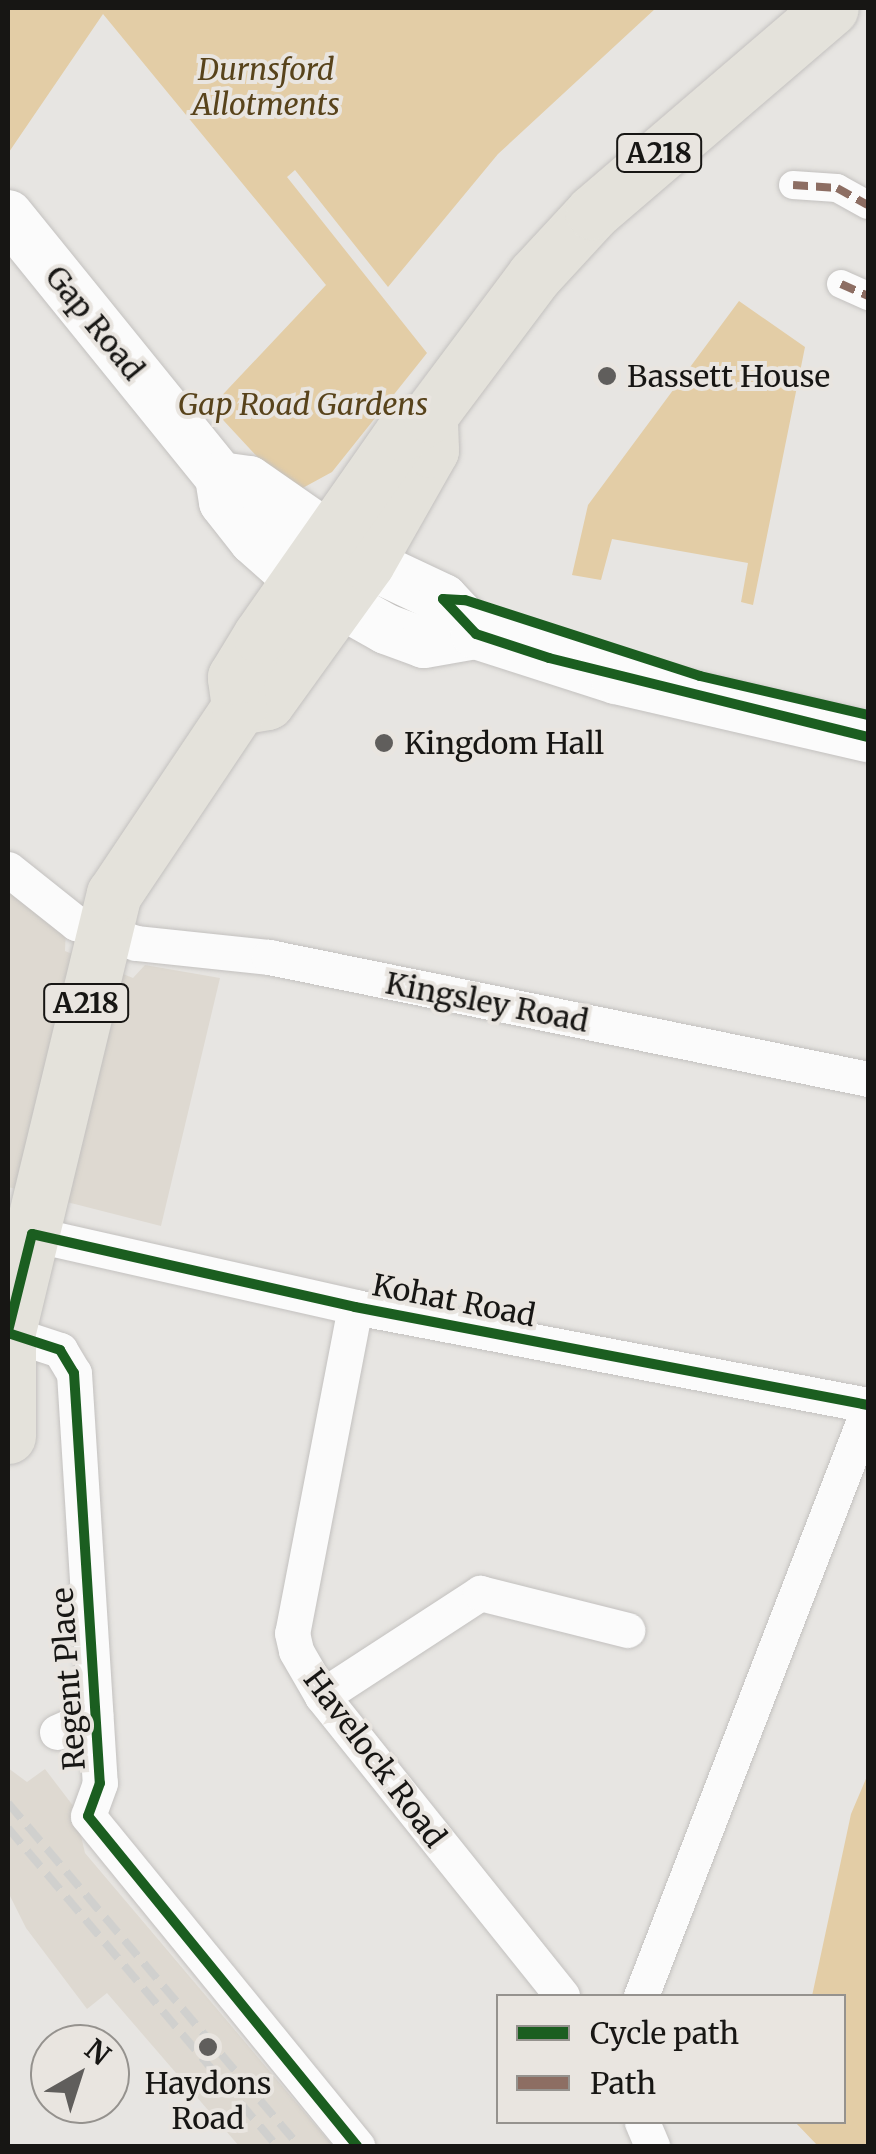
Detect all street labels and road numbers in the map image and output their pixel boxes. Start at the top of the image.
road number: A218 [614,130,704,176]
street label: Gap Road [38,259,152,387]
street label: Kingsley Road [383,965,591,1039]
road number: A218 [41,980,131,1026]
street label: Kohat Road [369,1267,539,1333]
street label: Regent Place [44,1586,92,1772]
street label: Havelock Road [296,1662,454,1854]

